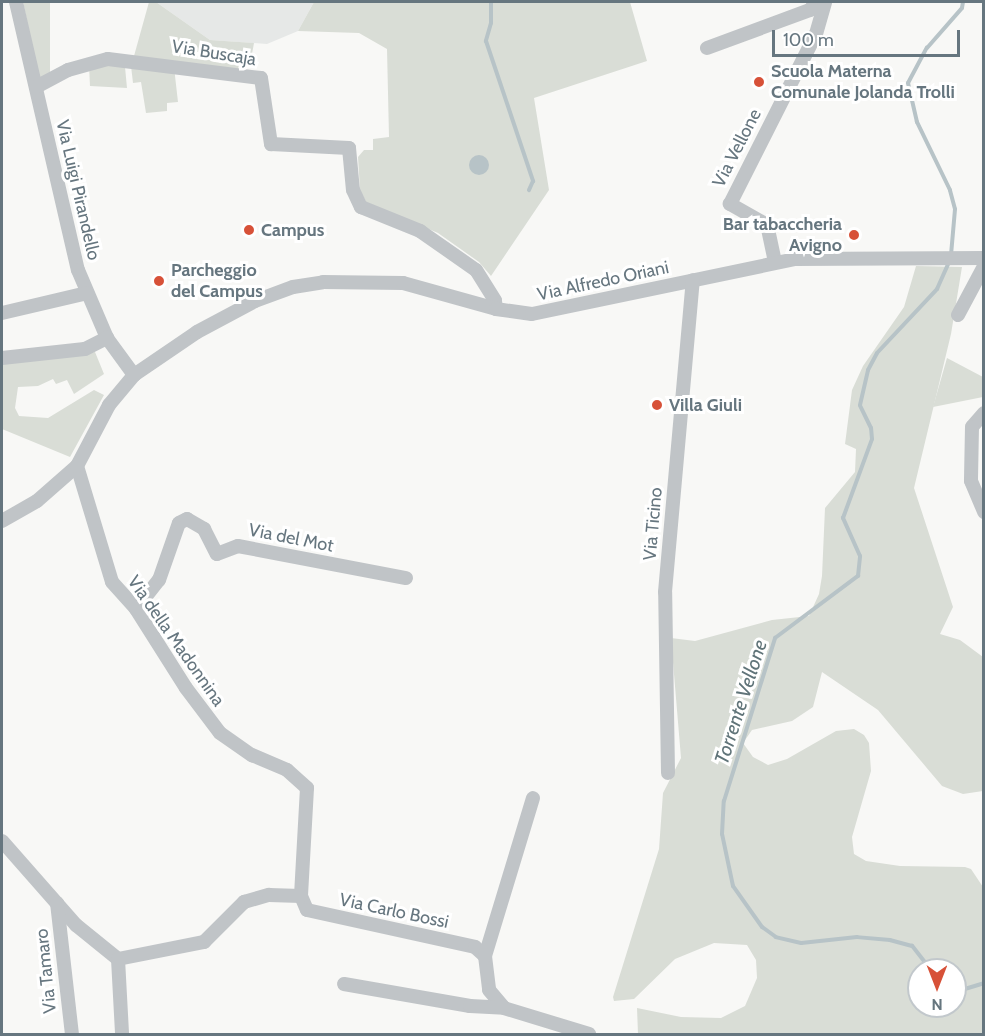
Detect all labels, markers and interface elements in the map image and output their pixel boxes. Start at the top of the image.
scale bar [775,18,962,56]
text: 100 m [783,29,834,51]
street label: Via Buscaja [170,36,258,70]
place label: Scuola Materna Comunale Jolanda Trolli [771,61,955,104]
marker: Scuola Materna Comunale Jolanda Trolli [752,75,766,89]
street label: Via Vellone [708,105,766,191]
street label: Via Luigi Pirandello [51,118,105,262]
place label: Bar tabaccheria Avigno [723,214,842,256]
place label: Campus [261,219,324,241]
marker: Campus [242,223,256,237]
marker: Bar tabaccheria Avigno [847,228,861,242]
street label: Via Alfredo Oriani [535,257,671,305]
place label: Parcheggio del Campus [171,260,263,302]
marker: Parcheggio del Campus [152,274,166,288]
place label: Villa Giuli [669,394,742,416]
marker: Villa Giuli [650,398,664,412]
street label: Via Ticino [639,486,667,562]
street label: Via del Mot [247,519,335,557]
street label: Via della Madonnina [123,572,229,710]
water label: Torrente Vellone [710,637,772,767]
street label: Via Carlo Bossi [337,889,451,933]
street label: Via Tamaro [31,928,61,1014]
north arrow [907,958,967,1018]
text: N [931,995,943,1014]

